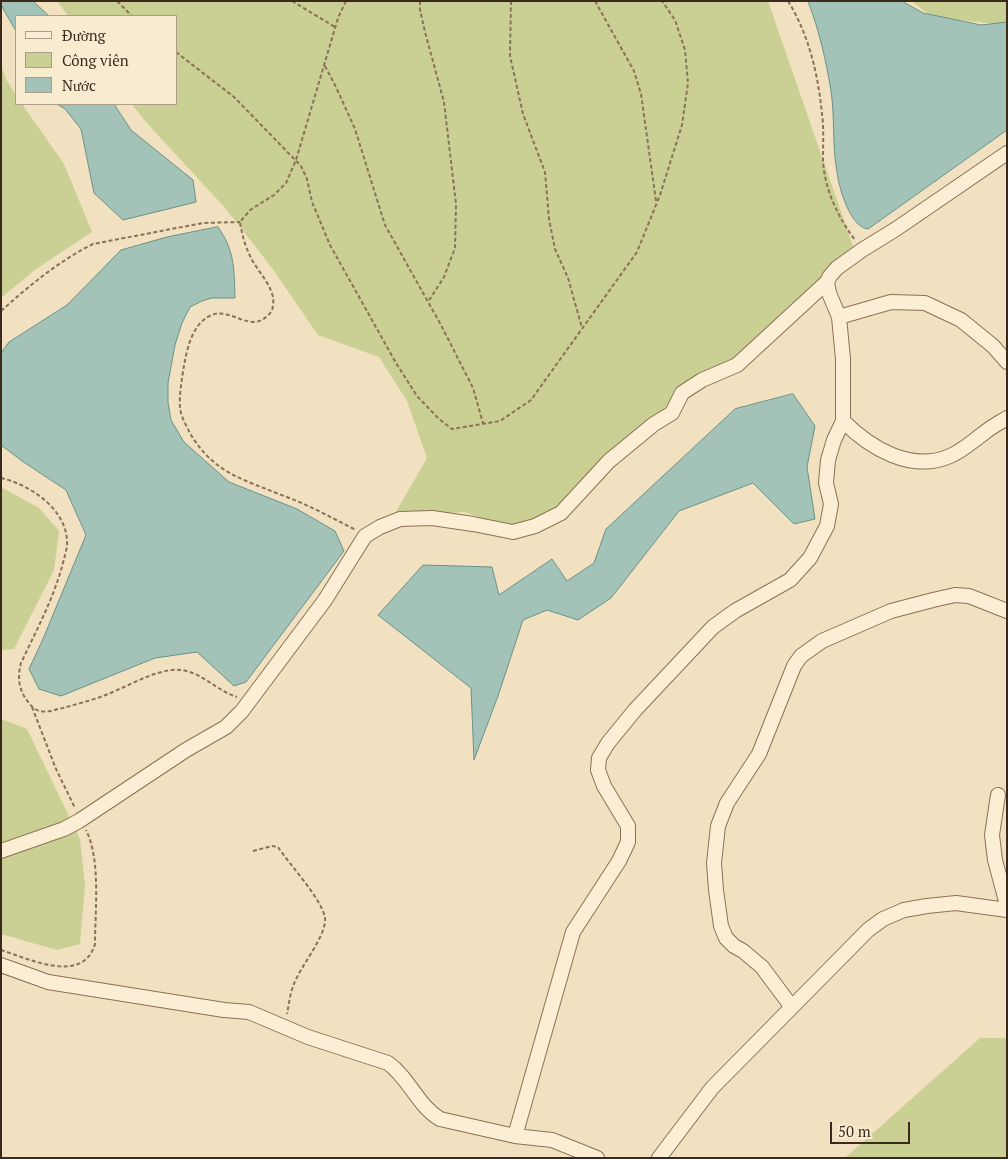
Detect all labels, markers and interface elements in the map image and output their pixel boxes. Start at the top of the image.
legend [15,15,178,105]
text: Đường [62,25,106,45]
text: Công viên [62,50,129,70]
text: Nước [62,75,96,95]
scale bar [833,1112,913,1144]
text: 50 m [838,1121,871,1141]

